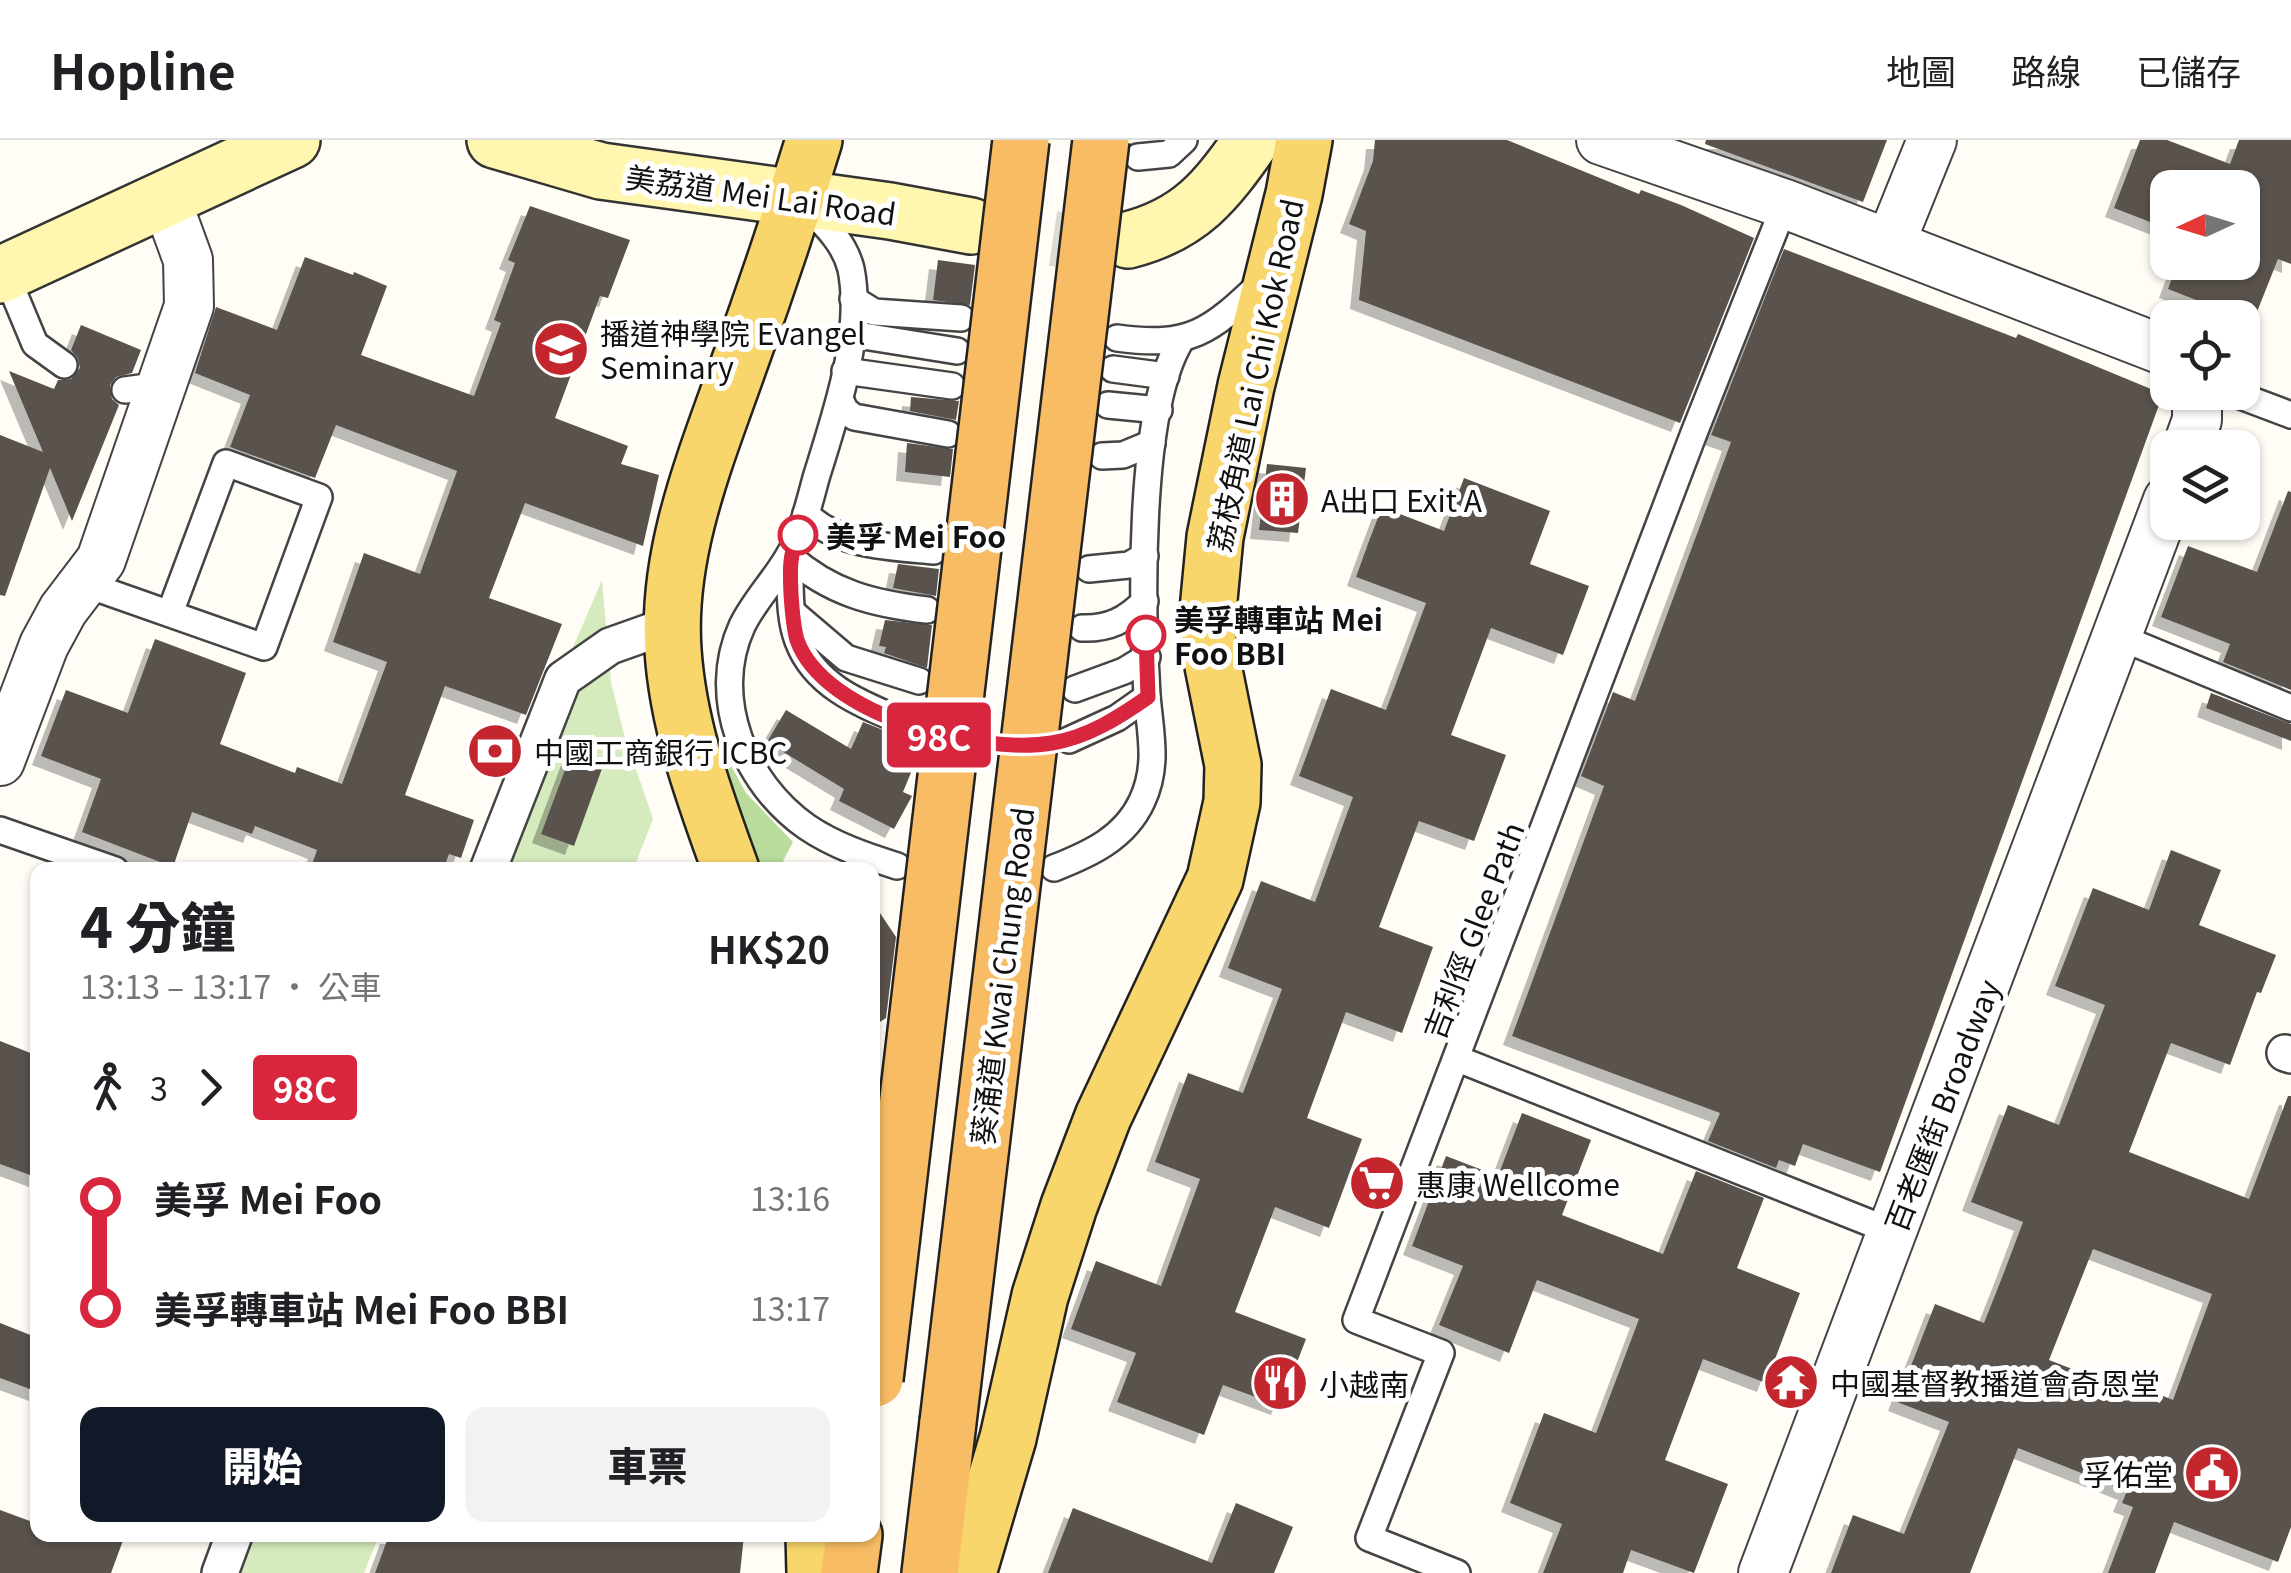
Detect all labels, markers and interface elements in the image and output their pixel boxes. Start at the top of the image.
text: Hopline [50,34,236,104]
text: 地圖 [1886,44,1956,95]
text: 路線 [2011,44,2081,95]
text: 已儲存 [2136,44,2241,95]
street label: 美荔道 Mei Lai Road [623,153,899,235]
north arrow [2150,170,2260,280]
map controls [2150,170,2260,540]
street label: 荔枝角道 Lai Chi Kok Road [1195,195,1313,555]
button: locate [2150,300,2260,410]
place label: 播道神學院 Evangel Seminary [600,310,866,388]
school or university icon: 播道神學院 Evangel Seminary [531,319,591,379]
button: layers [2150,430,2260,540]
building icon: A出口 Exit A [1252,469,1312,529]
place label: A出口 Exit A [1321,477,1483,521]
place label: 美孚 Mei Foo [826,513,1006,557]
marker: 美孚 Mei Foo [779,516,817,554]
place label: 美孚轉車站 Mei Foo BBI [1174,596,1383,674]
marker: 美孚轉車站 Mei Foo BBI [1127,616,1165,654]
line badge: 98C [882,702,996,768]
text: 98C [907,710,971,761]
bank icon: 中國工商銀行 ICBC [465,721,525,781]
place label: 中國工商銀行 ICBC [534,729,788,773]
street label: 葵涌道 Kwai Chung Road [958,804,1044,1148]
street label: 吉利徑 Glee Path [1410,815,1534,1045]
text: 4 分鐘 [80,884,236,964]
text: HK$20 [708,920,830,975]
text: 13:13 – 13:17 · 公車 [80,962,382,1008]
street label: 百老匯街 Broadway [1873,972,2009,1237]
icon: walk [80,1060,135,1115]
icon: forward [183,1060,238,1115]
text: 98C [273,1062,337,1113]
text: 3 [150,1064,168,1110]
supermarket icon: 惠康 Wellcome [1347,1153,1407,1213]
place label: 惠康 Wellcome [1416,1161,1620,1205]
text: 美孚 Mei Foo [154,1170,382,1225]
text: 13:16 [750,1174,830,1220]
text: 美孚轉車站 Mei Foo BBI [154,1280,569,1335]
text: 13:17 [750,1284,830,1330]
temple icon: 中國基督教播道會奇恩堂 [1761,1352,1821,1412]
restaurant icon: 小越南 [1250,1353,1310,1413]
place label: 中國基督教播道會奇恩堂 [1830,1360,2160,1404]
place label: 小越南 [1319,1361,1409,1405]
button: 開始 [80,1407,445,1522]
button: 車票 [465,1407,830,1522]
public building icon: 孚佑堂 [2182,1443,2242,1503]
place label: 孚佑堂 [2083,1451,2173,1495]

